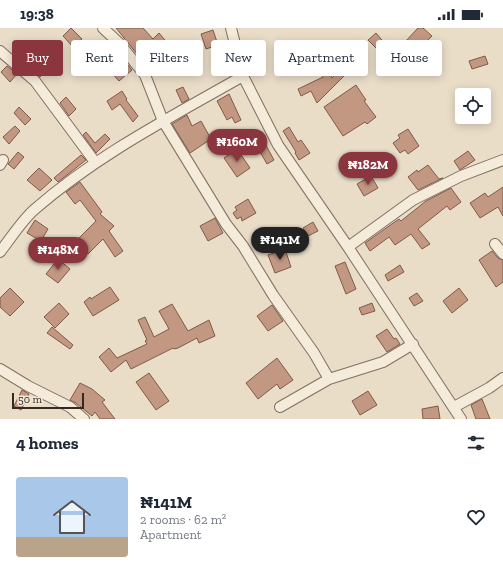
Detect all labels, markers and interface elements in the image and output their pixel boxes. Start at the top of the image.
text: 19:38 [20,5,54,23]
chip: Buy [12,40,63,76]
chip: Rent [71,40,128,76]
chip: Filters [136,40,203,76]
chip: New [211,40,266,76]
chip: Apartment [274,40,368,76]
chip: House [376,40,442,76]
map controls [455,88,491,124]
button: locate [455,88,491,124]
pin: ₦160M [209,129,265,163]
text: ₦160M [216,134,258,149]
pin: ₦182M [340,152,396,186]
text: ₦182M [347,157,389,172]
pin: ₦141M [252,227,308,261]
text: ₦141M [260,232,300,247]
pin: ₦148M [30,237,86,271]
text: ₦148M [37,242,79,257]
scale bar [12,391,84,410]
text: 50 m [18,393,42,406]
icon: filters [465,432,487,454]
text: 4 homes [16,433,79,453]
text: ₦141M [140,492,192,512]
icon: home [48,493,96,541]
icon: heart [465,506,487,528]
text: 2 rooms · 62 m² [140,512,226,527]
text: Apartment [140,527,202,542]

